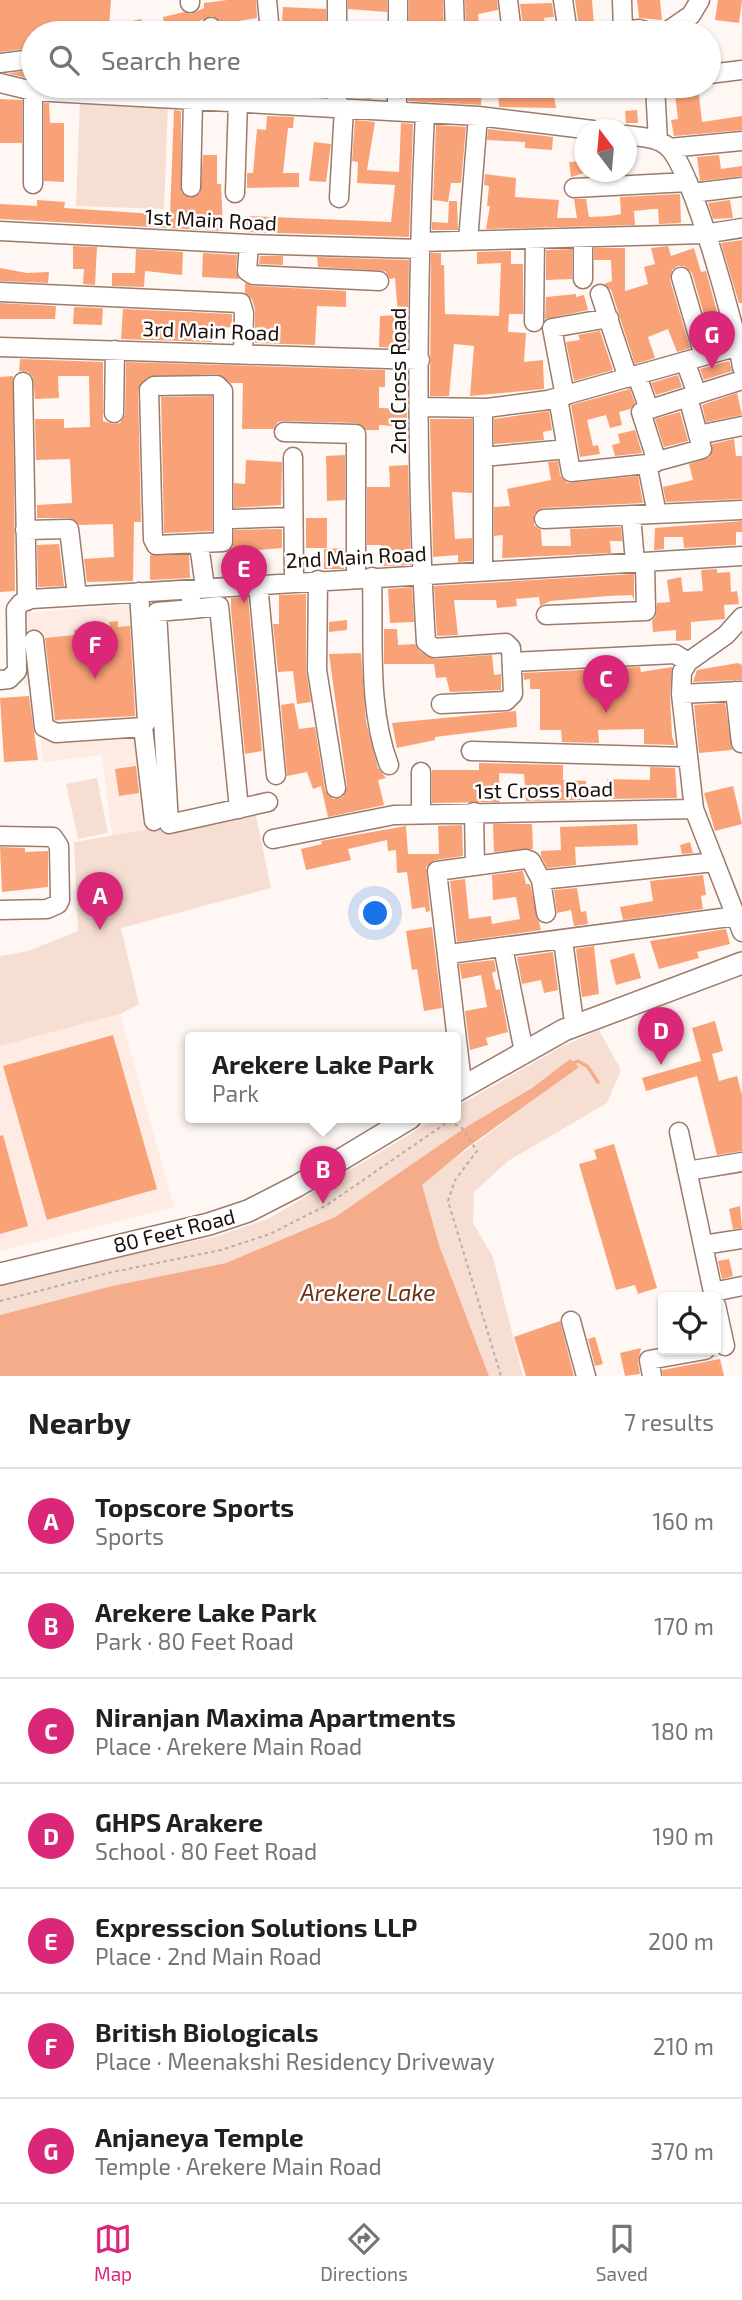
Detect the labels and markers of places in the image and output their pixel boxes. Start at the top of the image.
pin: G [689,311,735,369]
pin: E [221,545,267,603]
pin: F [72,621,118,679]
pin: C [583,655,629,713]
pin: A [77,872,123,930]
pin: D [638,1007,684,1065]
pin: B [300,1146,346,1204]

